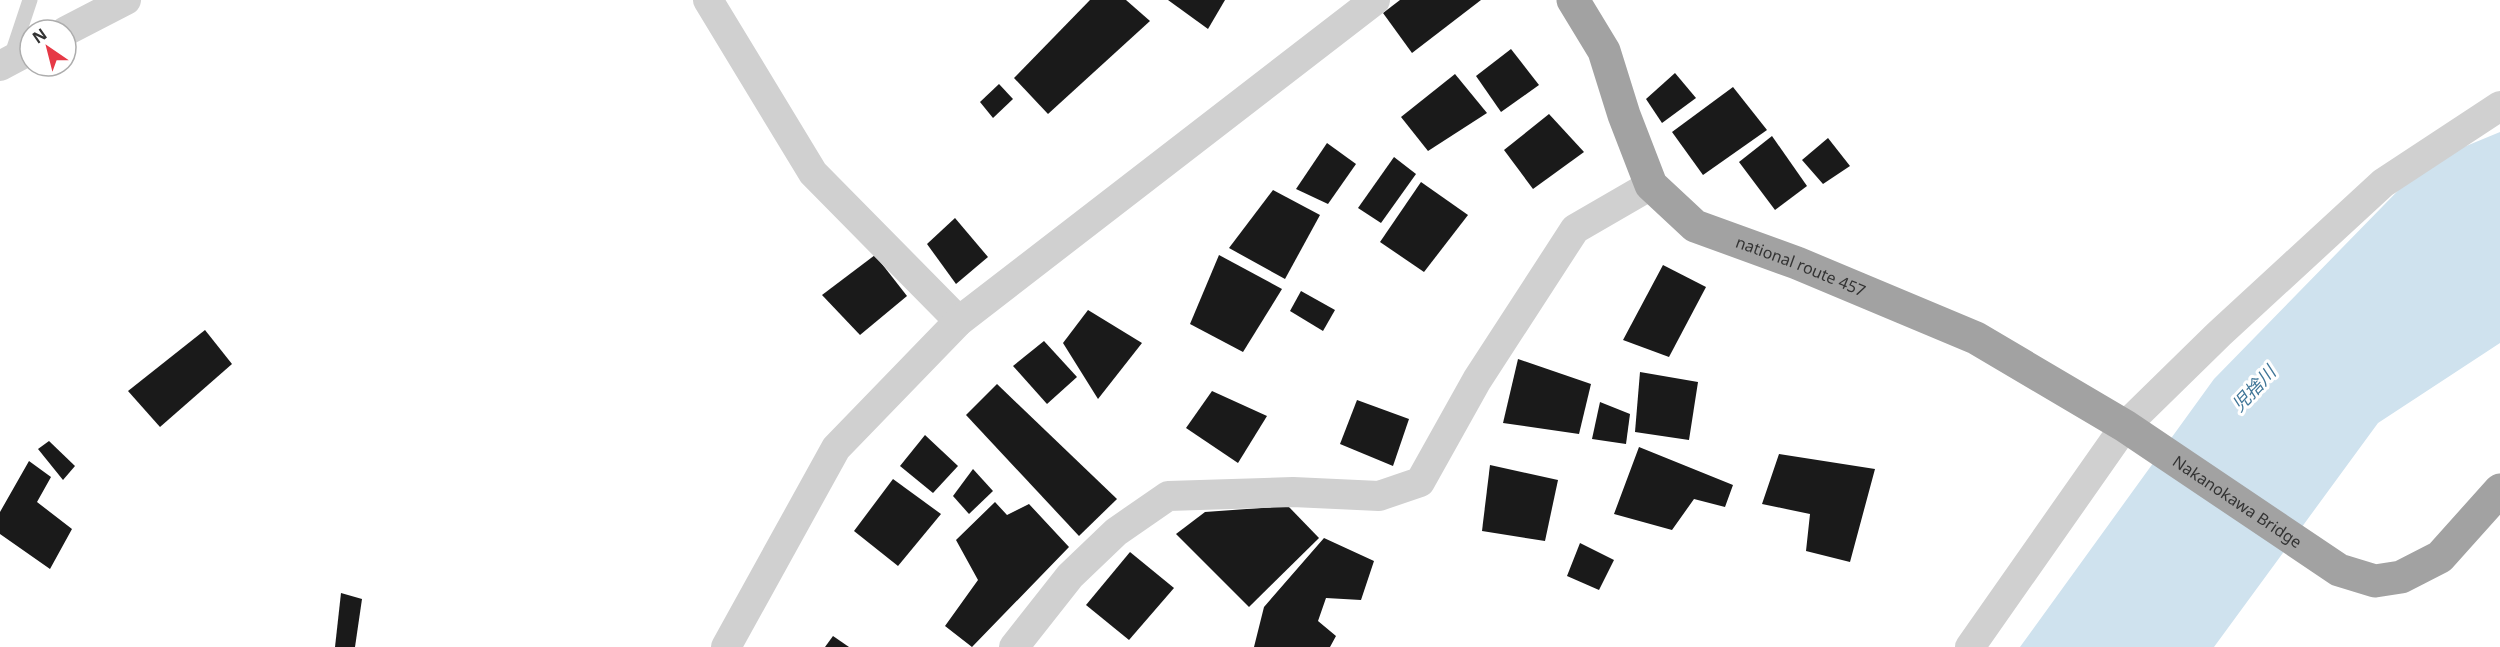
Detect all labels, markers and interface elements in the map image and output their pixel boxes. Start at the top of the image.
north arrow [18,18,78,78]
text: N [28,23,51,48]
street label: national route 457 [1733,231,1869,302]
water label: 児捨川 [2226,359,2282,416]
street label: Nakanokawa Bridge [2168,450,2306,553]

